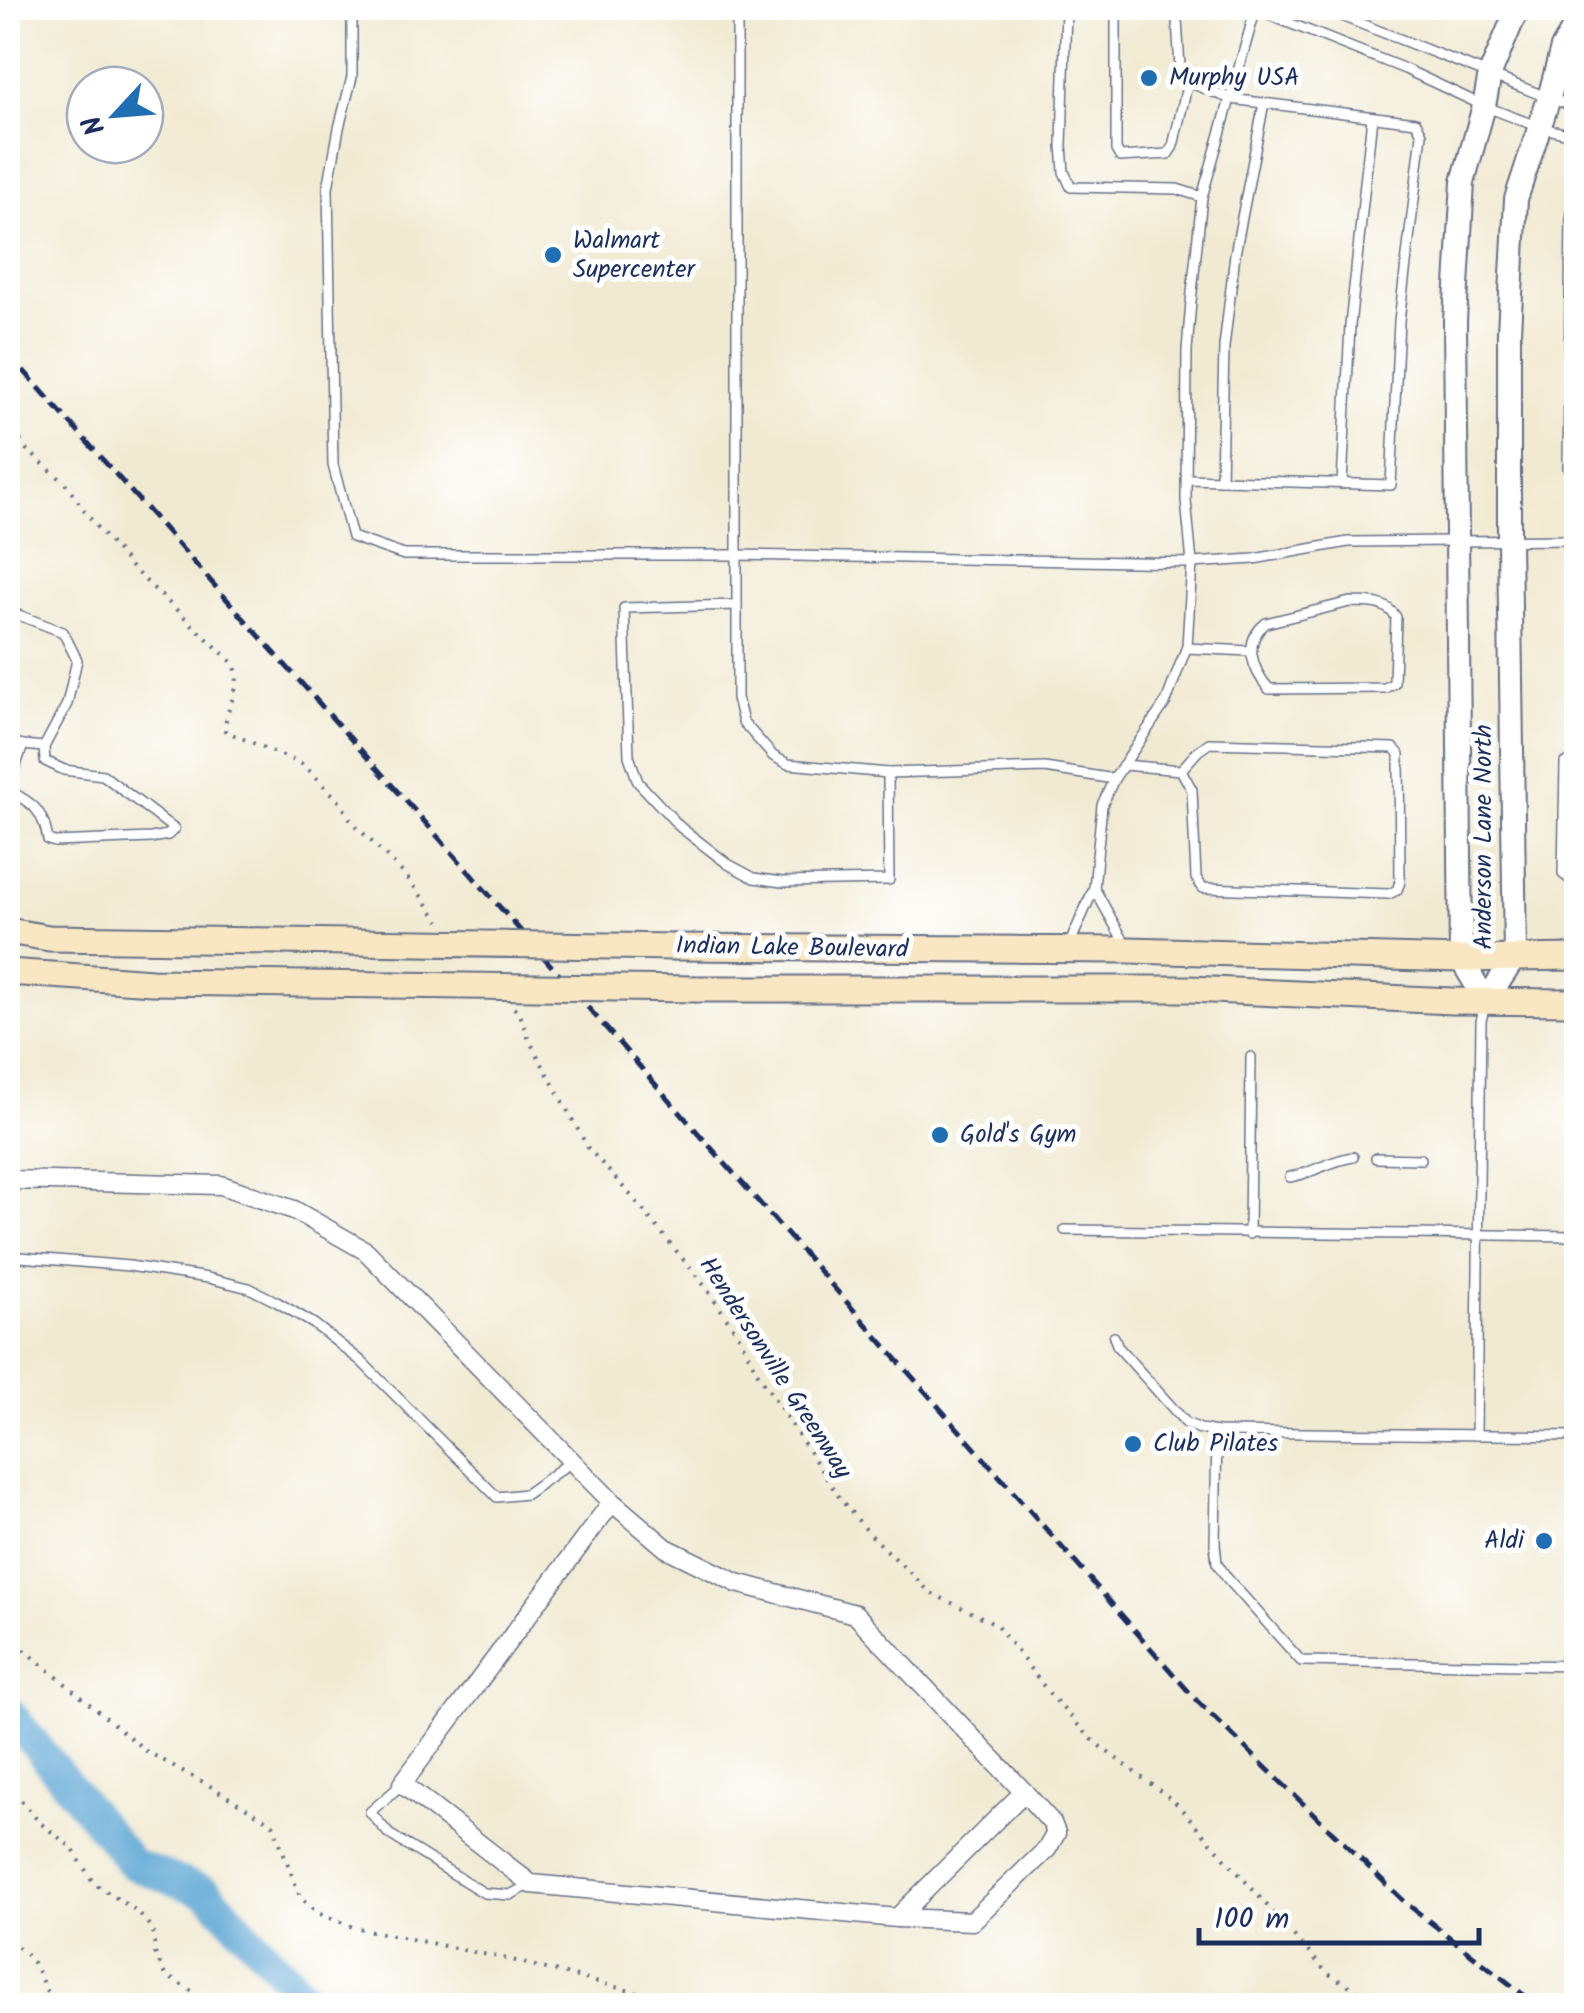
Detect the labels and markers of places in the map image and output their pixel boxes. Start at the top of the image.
place label: Murphy USA [1169,58,1300,98]
marker: Murphy USA [1138,67,1160,89]
place label: Walmart Supercenter [573,221,696,290]
marker: Walmart Supercenter [542,244,564,266]
place label: Gold's Gym [960,1115,1076,1155]
marker: Gold's Gym [929,1124,951,1146]
place label: Club Pilates [1153,1424,1279,1464]
marker: Club Pilates [1122,1433,1144,1455]
place label: Aldi [1484,1521,1525,1561]
marker: Aldi [1533,1530,1555,1552]

